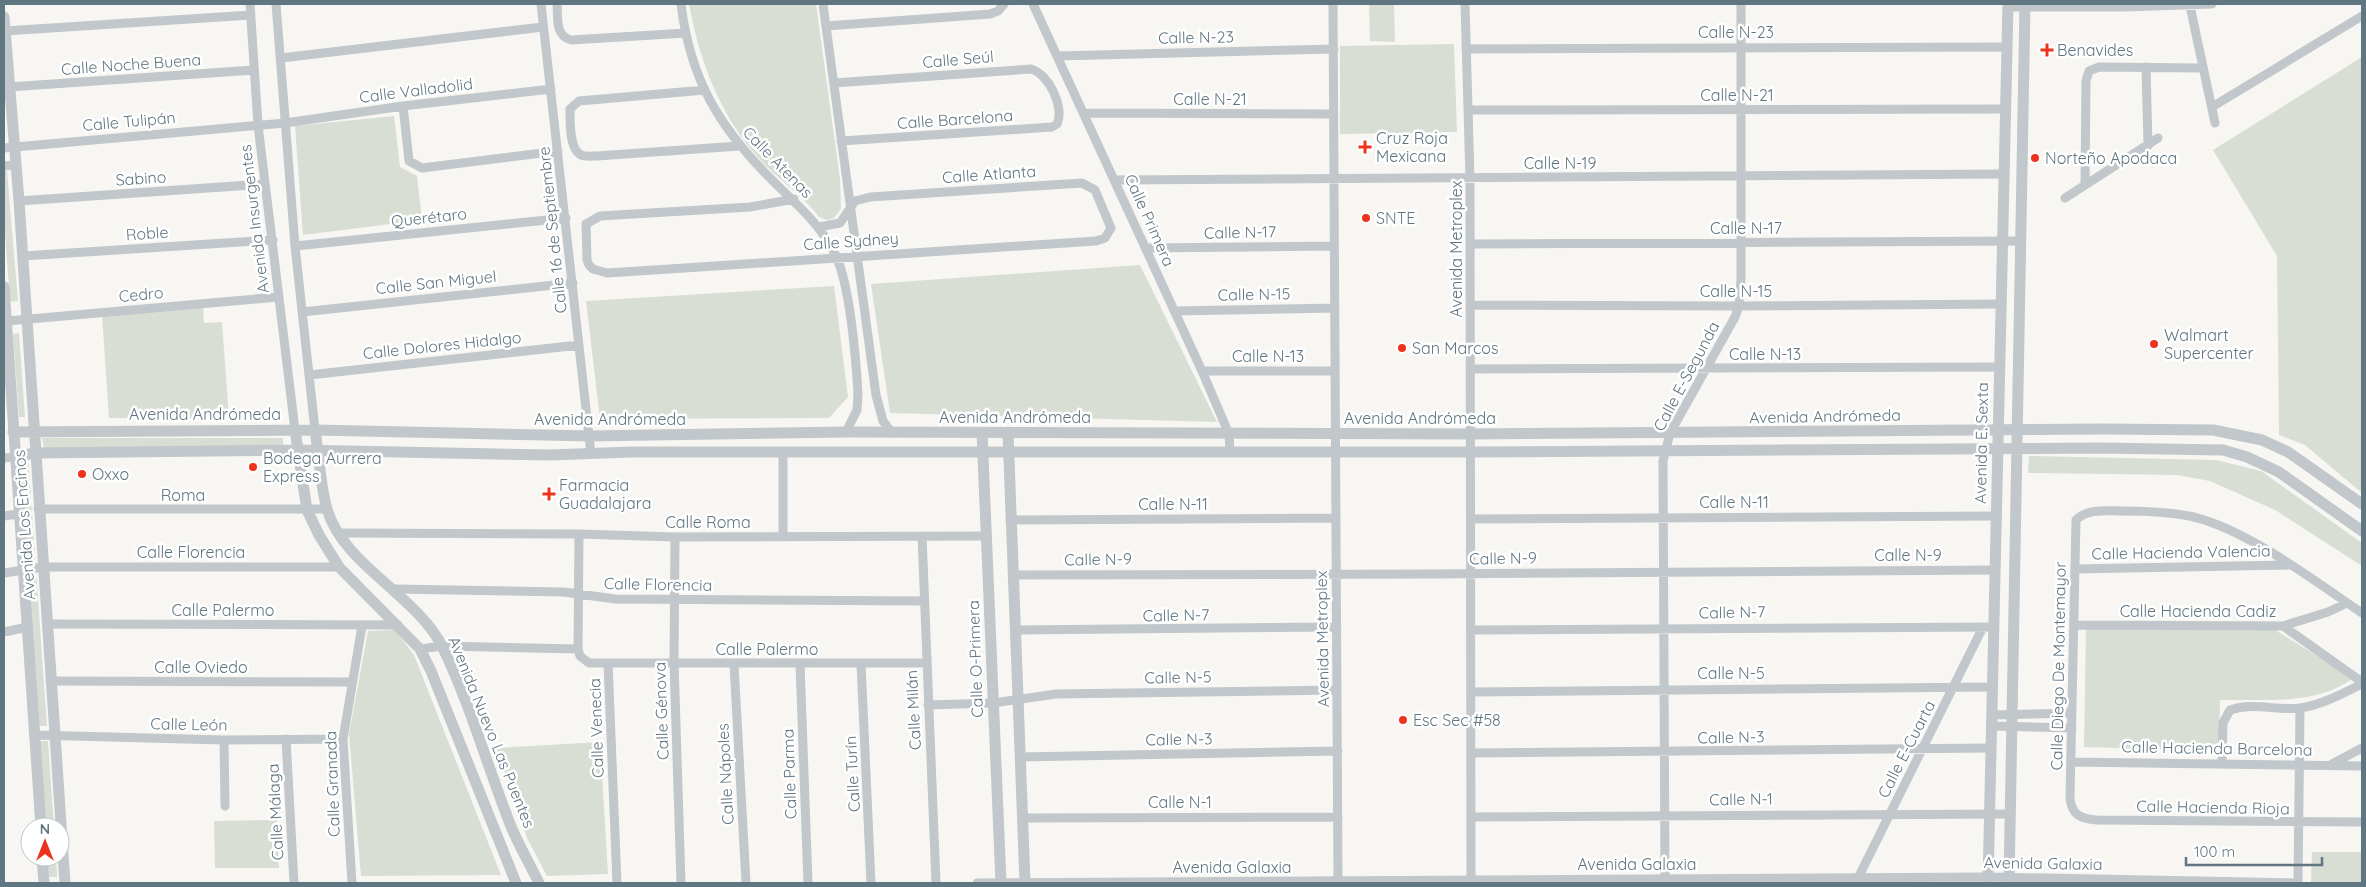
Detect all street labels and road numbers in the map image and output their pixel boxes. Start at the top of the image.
street label: Calle N-23 [1698,22,1774,42]
street label: Calle N-23 [1158,26,1234,48]
street label: Calle Seúl [921,46,995,72]
street label: Calle Noche Buena [60,49,202,79]
street label: Calle Valladolid [358,73,474,107]
street label: Calle N-21 [1700,85,1774,105]
street label: Calle N-21 [1173,89,1247,109]
street label: Calle Barcelona [896,105,1014,133]
street label: Calle Tulipán [82,107,176,135]
street label: Calle Atenas [739,122,817,202]
street label: Avenida Insurgentes [235,144,273,294]
street label: Calle 16 de Septiembre [533,146,571,314]
street label: Calle N-19 [1524,153,1596,173]
street label: Calle Atlanta [941,161,1037,187]
street label: Sabino [115,166,167,190]
street label: Calle Primera [1121,171,1179,269]
street label: Avenida Metroplex [1446,180,1466,317]
street label: Querétaro [390,203,468,231]
street label: Calle N-17 [1710,218,1782,238]
street label: Calle N-17 [1204,221,1276,243]
street label: Roble [125,222,169,244]
street label: Calle Sydney [803,228,899,254]
street label: Calle San Miguel [375,266,497,298]
street label: Calle N-15 [1700,281,1772,301]
street label: Cedro [118,282,164,306]
street label: Calle N-15 [1218,283,1290,305]
street label: Calle E-Segunda [1649,318,1723,434]
street label: Calle Dolores Hidalgo [362,327,522,363]
street label: Calle N-13 [1729,344,1801,364]
street label: Calle N-13 [1232,346,1304,366]
street label: Avenida E. Sexta [1970,382,1992,504]
street label: Avenida Andrómeda [129,404,281,424]
street label: Avenida Andrómeda [1749,405,1901,427]
street label: Avenida Andrómeda [939,407,1091,427]
street label: Avenida Andrómeda [1344,408,1496,428]
street label: Avenida Andrómeda [534,409,686,429]
street label: Avenida Los Encinos [9,449,39,601]
street label: Roma [161,485,205,505]
street label: Calle N-11 [1699,492,1769,512]
street label: Calle N-11 [1138,494,1208,514]
street label: Calle Roma [665,512,751,532]
street label: Calle Hacienda Valencia [2091,540,2271,564]
street label: Calle Florencia [137,542,245,562]
street label: Calle N-9 [1874,545,1942,565]
street label: Calle N-9 [1469,547,1537,569]
street label: Calle N-9 [1064,548,1132,570]
street label: Calle Diego De Montemayor [2046,561,2070,771]
street label: Avenida Metroplex [1311,570,1333,708]
street label: Calle Florencia [604,573,712,595]
street label: Calle Palermo [172,600,274,620]
street label: Calle O-Primera [963,600,987,718]
street label: Calle N-7 [1698,601,1766,623]
street label: Calle Hacienda Cadiz [2120,601,2276,621]
street label: Calle N-7 [1142,604,1210,626]
street label: Avenida Nuevo Las Puentes [444,633,540,831]
street label: Calle Palermo [716,639,818,659]
street label: Calle Oviedo [154,657,248,677]
street label: Calle Génova [649,662,673,760]
street label: Calle N-5 [1697,663,1765,683]
street label: Calle N-5 [1144,666,1212,688]
street label: Calle Milán [901,670,925,750]
street label: Calle Venecia [584,678,608,778]
street label: Calle E-Cuarta [1873,697,1939,801]
street label: Calle León [150,713,228,735]
street label: Calle Nápoles [712,723,738,825]
street label: Calle N-3 [1697,726,1765,748]
street label: Calle Parma [777,728,801,820]
street label: Calle N-3 [1145,728,1213,750]
street label: Calle Granada [320,731,344,837]
street label: Calle Turín [840,735,864,813]
street label: Calle Hacienda Barcelona [2121,736,2313,760]
street label: Calle Málaga [262,763,288,861]
street label: Calle N-1 [1709,788,1773,810]
street label: Calle N-1 [1148,792,1212,812]
street label: Calle Hacienda Rioja [2136,796,2290,818]
street label: Avenida Galaxia [1983,852,2103,874]
street label: Avenida Galaxia [1577,854,1697,874]
street label: Avenida Galaxia [1172,857,1292,877]

